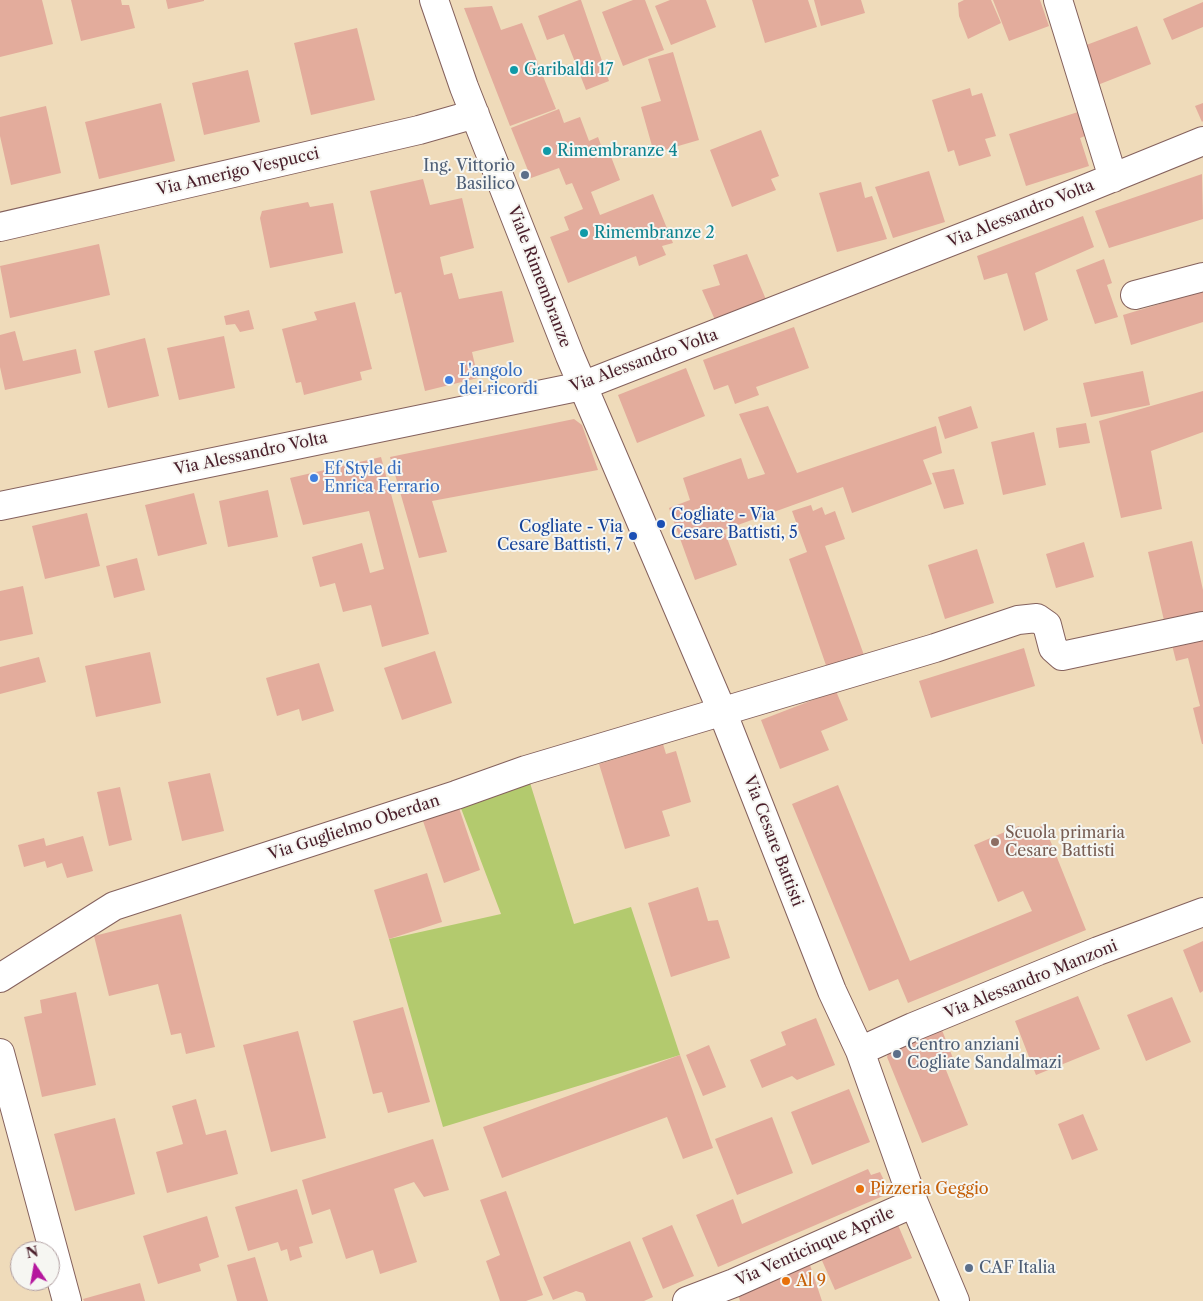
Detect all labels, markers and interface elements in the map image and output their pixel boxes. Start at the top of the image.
place label: Garibaldi 17 [524,60,613,80]
marker: Garibaldi 17 [508,64,520,76]
place label: Rimembranze 4 [557,141,678,161]
street label: Via Amerigo Vespucci [155,144,321,200]
marker: Rimembranze 4 [541,145,553,157]
place label: Ing. Vittorio Basilico [423,156,515,194]
marker: Ing. Vittorio Basilico [519,169,531,181]
street label: Via Alessandro Volta [945,176,1097,252]
street label: Viale Rimembranze [503,203,575,351]
place label: Rimembranze 2 [594,223,715,243]
marker: Rimembranze 2 [578,227,590,239]
street label: Via Alessandro Volta [567,325,721,397]
place label: L'angolo dei ricordi [459,361,538,399]
marker: L'angolo dei ricordi [443,374,455,386]
street label: Via Alessandro Volta [173,428,329,480]
place label: Ef Style di Enrica Ferrario [324,459,440,497]
marker: Ef Style di Enrica Ferrario [308,472,320,484]
place label: Cogliate - Via Cesare Battisti, 5 [671,505,798,543]
place label: Cogliate - Via Cesare Battisti, 7 [497,517,623,555]
marker: Cogliate - Via Cesare Battisti, 5 [655,518,667,530]
marker: Cogliate - Via Cesare Battisti, 7 [627,530,639,542]
street label: Via Cesare Battisti [739,773,807,909]
street label: Via Guglielmo Oberdan [266,791,442,865]
place label: Scuola primaria Cesare Battisti [1005,823,1125,861]
marker: Scuola primaria Cesare Battisti [989,836,1001,848]
street label: Via Alessandro Manzoni [942,936,1120,1024]
place label: Centro anziani Cogliate Sandalmazi [907,1035,1062,1073]
marker: Centro anziani Cogliate Sandalmazi [891,1048,903,1060]
place label: Pizzeria Geggio [870,1179,989,1199]
marker: Pizzeria Geggio [854,1183,866,1195]
street label: Via Venticinque Aprile [733,1203,897,1291]
north arrow [10,1241,60,1291]
text: N [24,1242,40,1262]
place label: CAF Italia [979,1258,1056,1278]
marker: CAF Italia [963,1262,975,1274]
place label: Al 9 [796,1271,826,1291]
marker: Al 9 [780,1275,792,1287]

